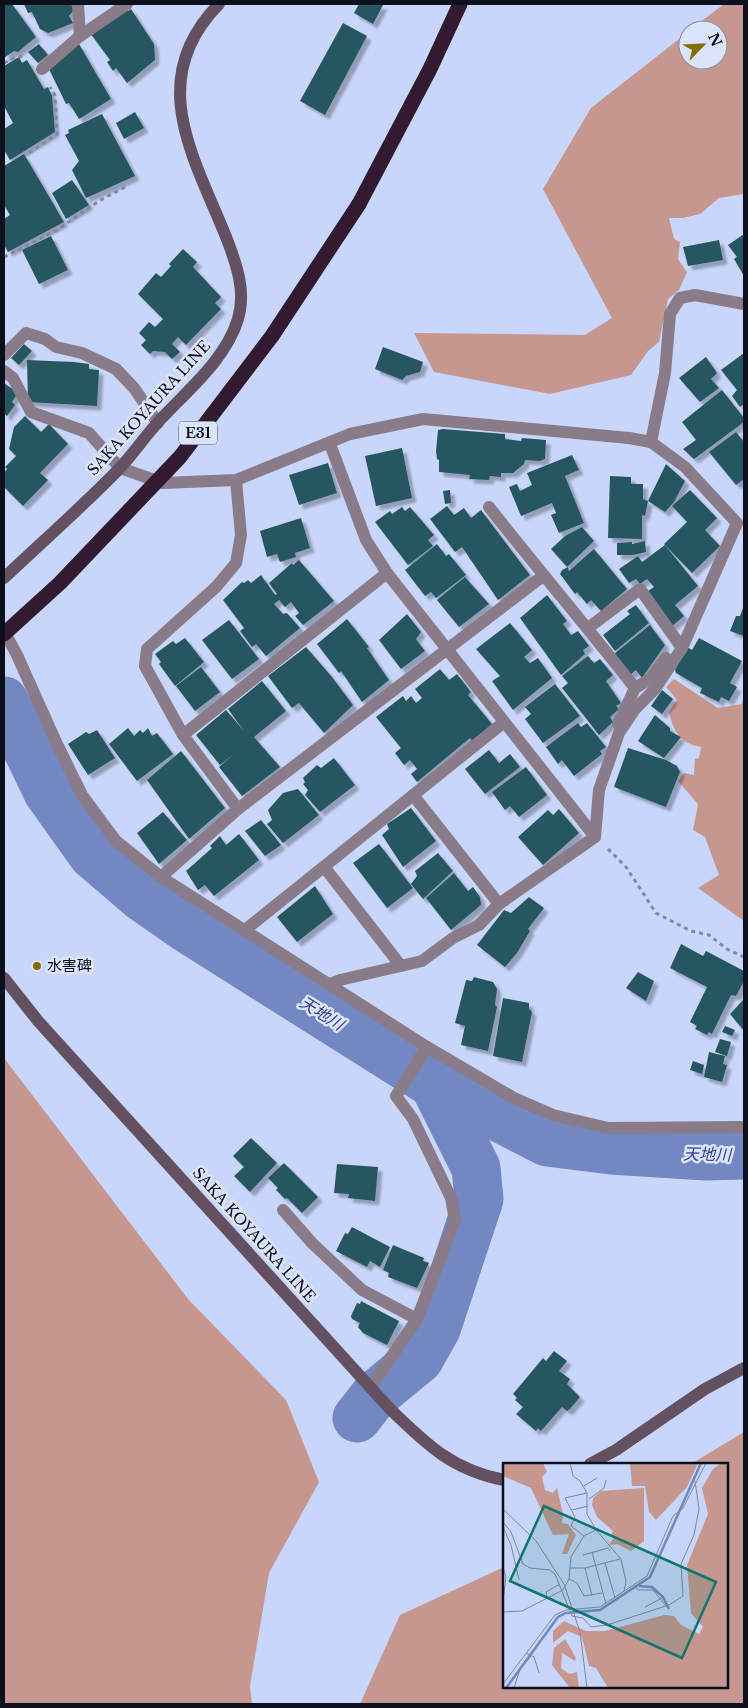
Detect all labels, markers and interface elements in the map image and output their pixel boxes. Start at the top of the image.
north arrow [678,20,728,70]
text: N [704,30,726,49]
street label: SAKA KOYAURA LINE [83,336,214,479]
road number: E31 [179,422,217,444]
place label: 水害碑 [47,956,92,975]
marker: 水害碑 [31,960,43,972]
water label: 天地川 [296,992,349,1035]
water label: 天地川 [683,1144,733,1164]
street label: SAKA KOYAURA LINE [189,1163,320,1306]
inset map [503,1463,728,1688]

